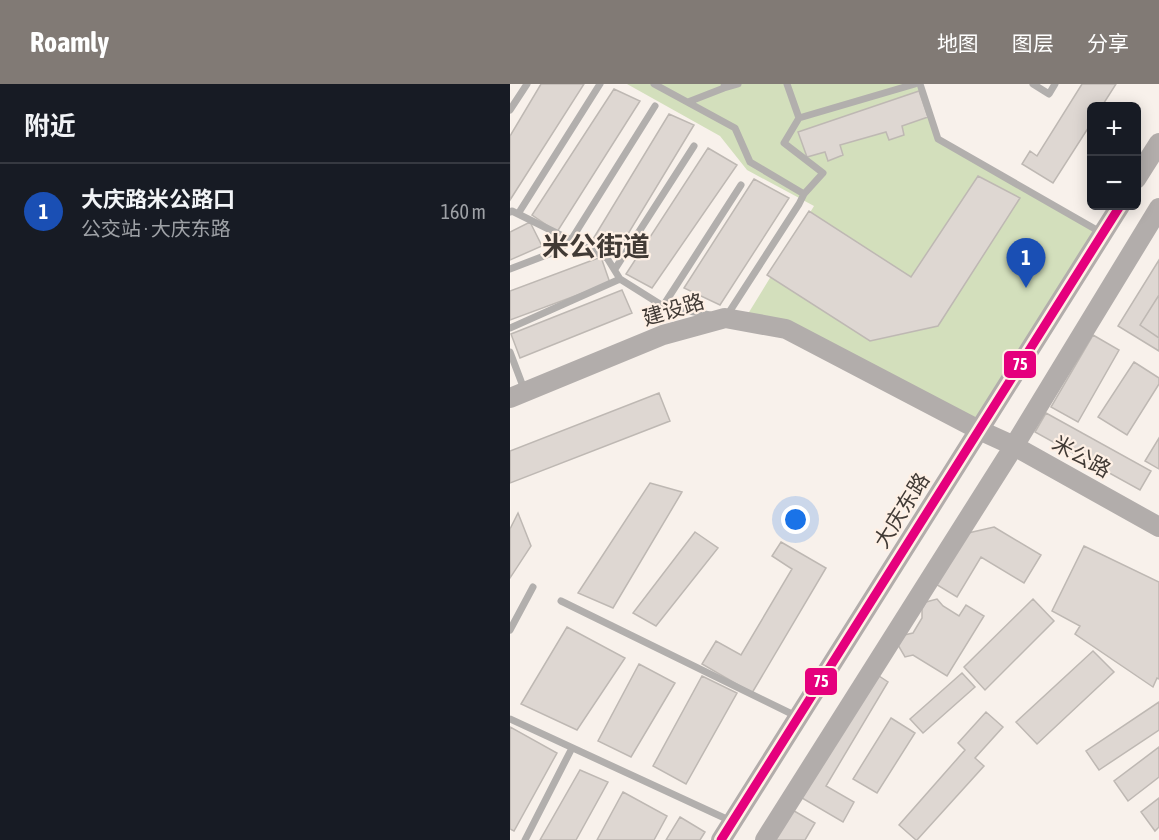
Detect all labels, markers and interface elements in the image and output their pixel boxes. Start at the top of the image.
text: Roamly [30,26,109,58]
text: 地图 [937,31,979,55]
text: 图层 [1012,31,1054,55]
text: 分享 [1087,31,1129,55]
map controls [1087,102,1141,210]
button: + [1087,102,1141,156]
text: 附近 [24,111,76,141]
button: − [1087,156,1141,210]
text: 大庆路米公路口 [81,186,235,212]
text: 1 [39,200,48,223]
text: 160 m [441,200,486,223]
text: 公交站 · 大庆东路 [81,217,231,240]
district label: 米公街道 [542,231,650,262]
pin: 1 [1006,238,1046,288]
street label: 建设路 [639,288,707,330]
line badge: 75 [1003,350,1037,379]
text: 75 [1012,355,1028,373]
street label: 米公路 [1049,430,1115,482]
street label: 大庆东路 [869,468,933,552]
your location [781,505,810,534]
line badge: 75 [804,667,838,696]
text: 75 [813,672,829,690]

